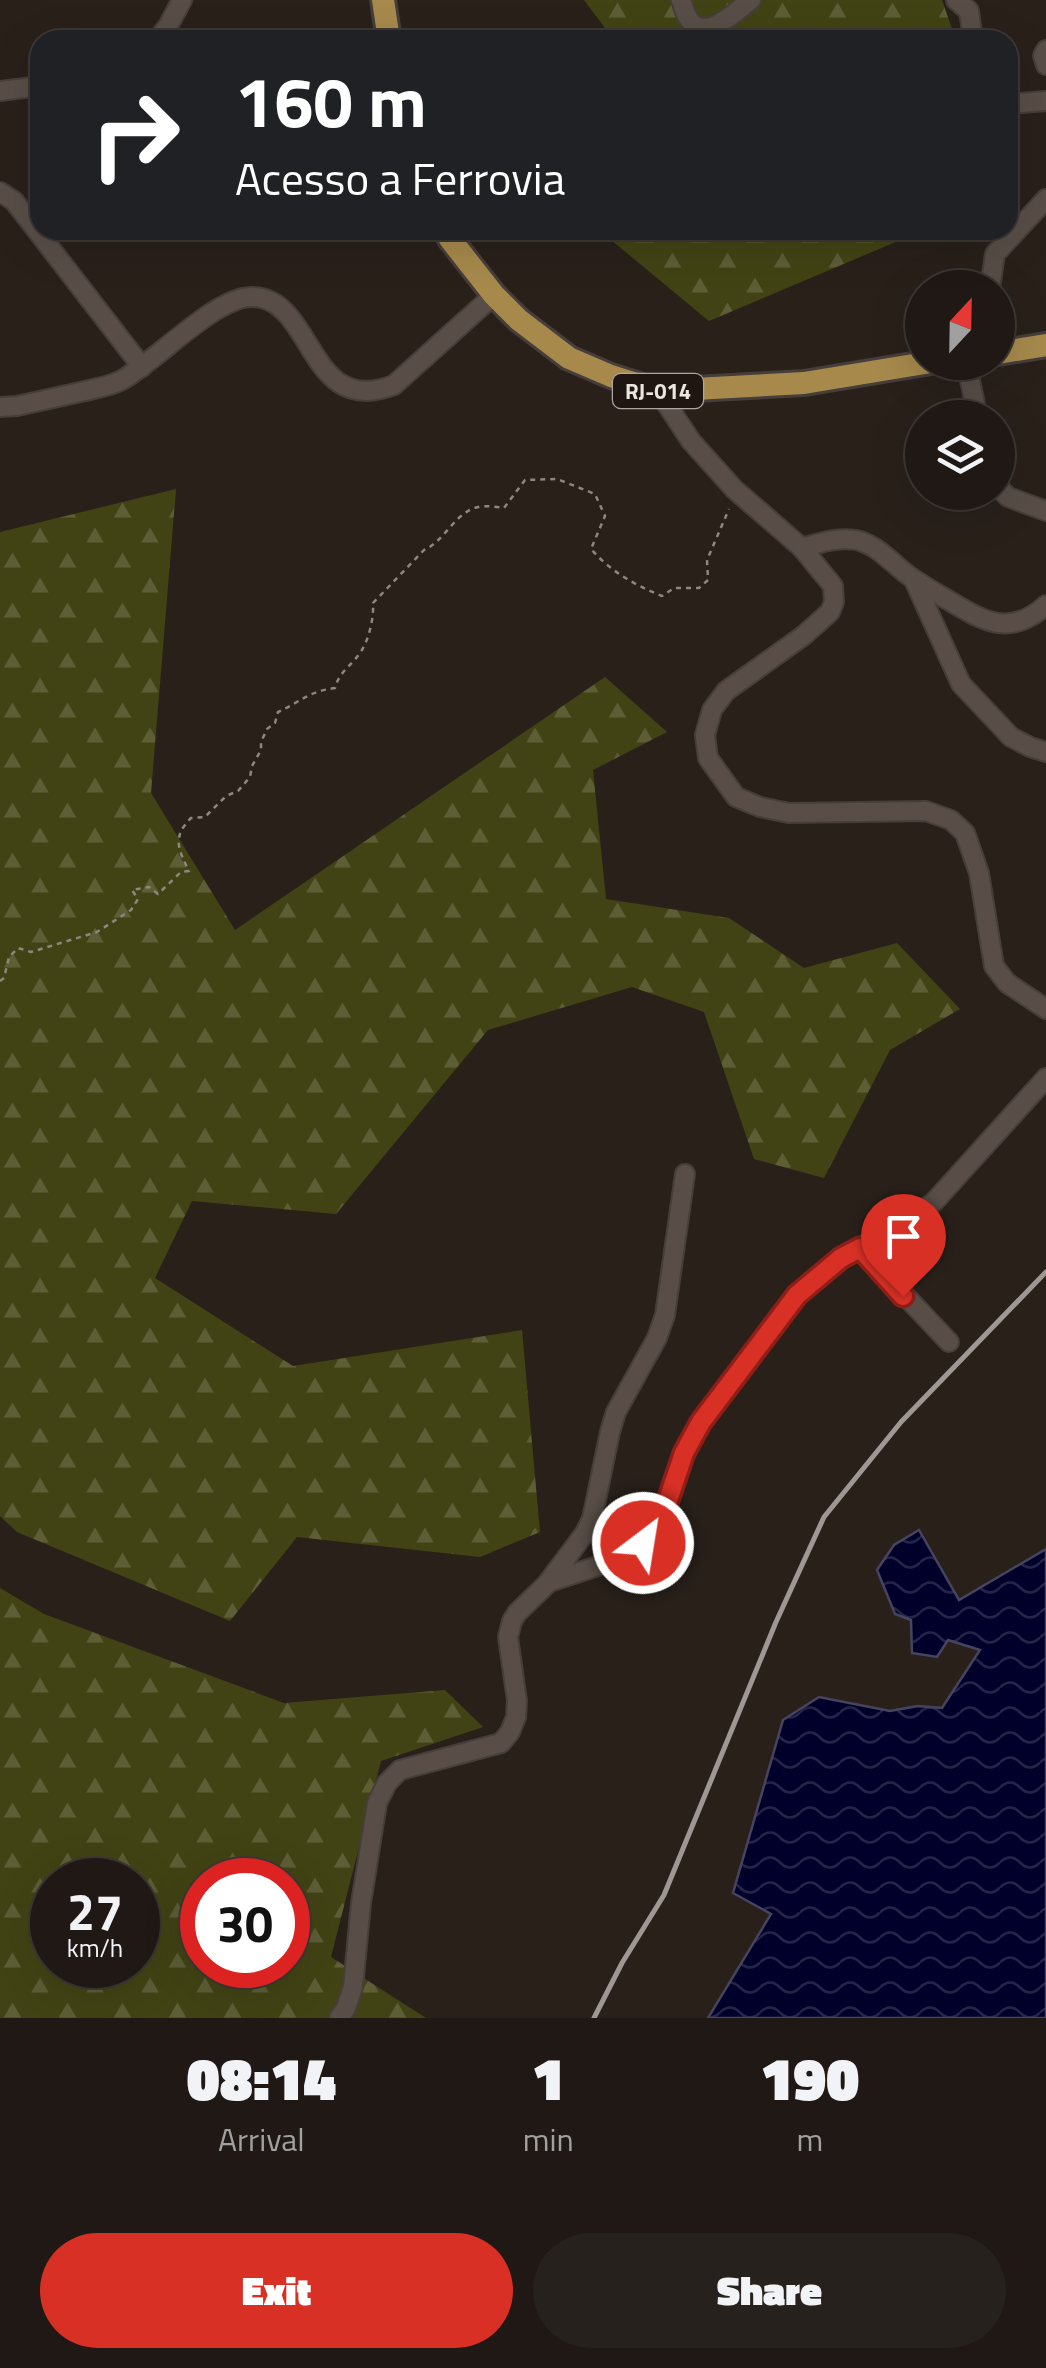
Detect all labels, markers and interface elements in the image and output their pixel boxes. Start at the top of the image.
text: 160 m [235,48,427,154]
icon: right [70,70,200,200]
text: Acesso a Ferrovia [235,144,565,212]
north arrow [905,270,1015,380]
map controls [905,270,1015,510]
road number: RJ-014 [613,374,703,408]
button: layers [905,400,1015,510]
pin [861,1194,946,1297]
icon: arrive [876,1209,931,1264]
position arrow [591,1491,695,1595]
speed limit sign: 30 [180,1858,310,1988]
text: 27 [67,1873,123,1949]
text: km/h [67,1929,123,1967]
text: 08:14 [187,2032,336,2123]
text: 1 [532,2032,565,2123]
text: 190 [760,2032,859,2123]
text: Arrival [218,2115,305,2163]
text: min [523,2115,574,2163]
text: m [796,2115,823,2163]
button: Exit [40,2233,513,2348]
button: Share [533,2233,1006,2348]

